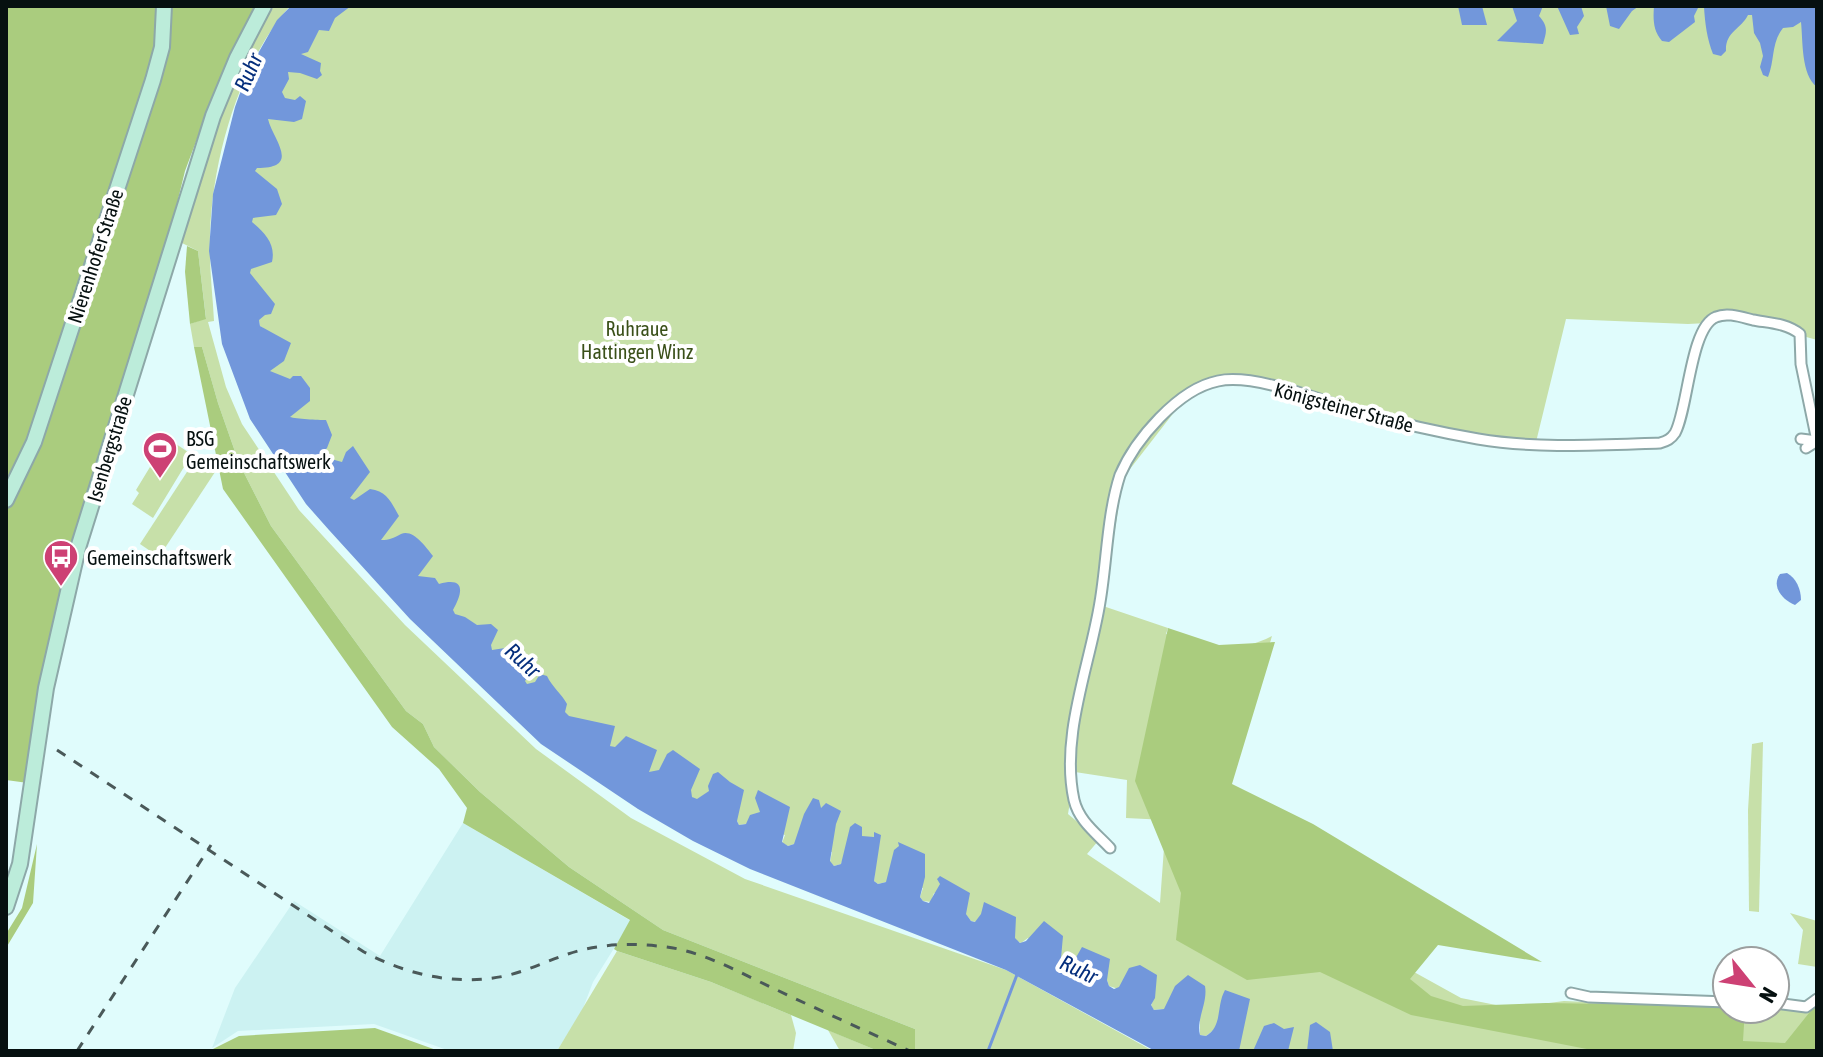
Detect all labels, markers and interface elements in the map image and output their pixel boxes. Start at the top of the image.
water label: Ruhr [228,48,268,95]
street label: Nierenhofer Straße [62,186,128,326]
park label: Ruhraue Hattingen Winz [581,317,693,363]
street label: Königsteiner Straße [1272,377,1416,437]
street label: Isenbergstraße [82,393,136,505]
place label: BSG Gemeinschaftswerk [186,427,331,473]
sports icon: BSG Gemeinschaftswerk [141,430,179,480]
bus stop icon: Gemeinschaftswerk [42,538,80,588]
place label: Gemeinschaftswerk [87,546,232,569]
water label: Ruhr [500,637,547,684]
north arrow [1711,945,1791,1025]
water label: Ruhr [1056,949,1103,990]
text: N [1754,983,1783,1007]

